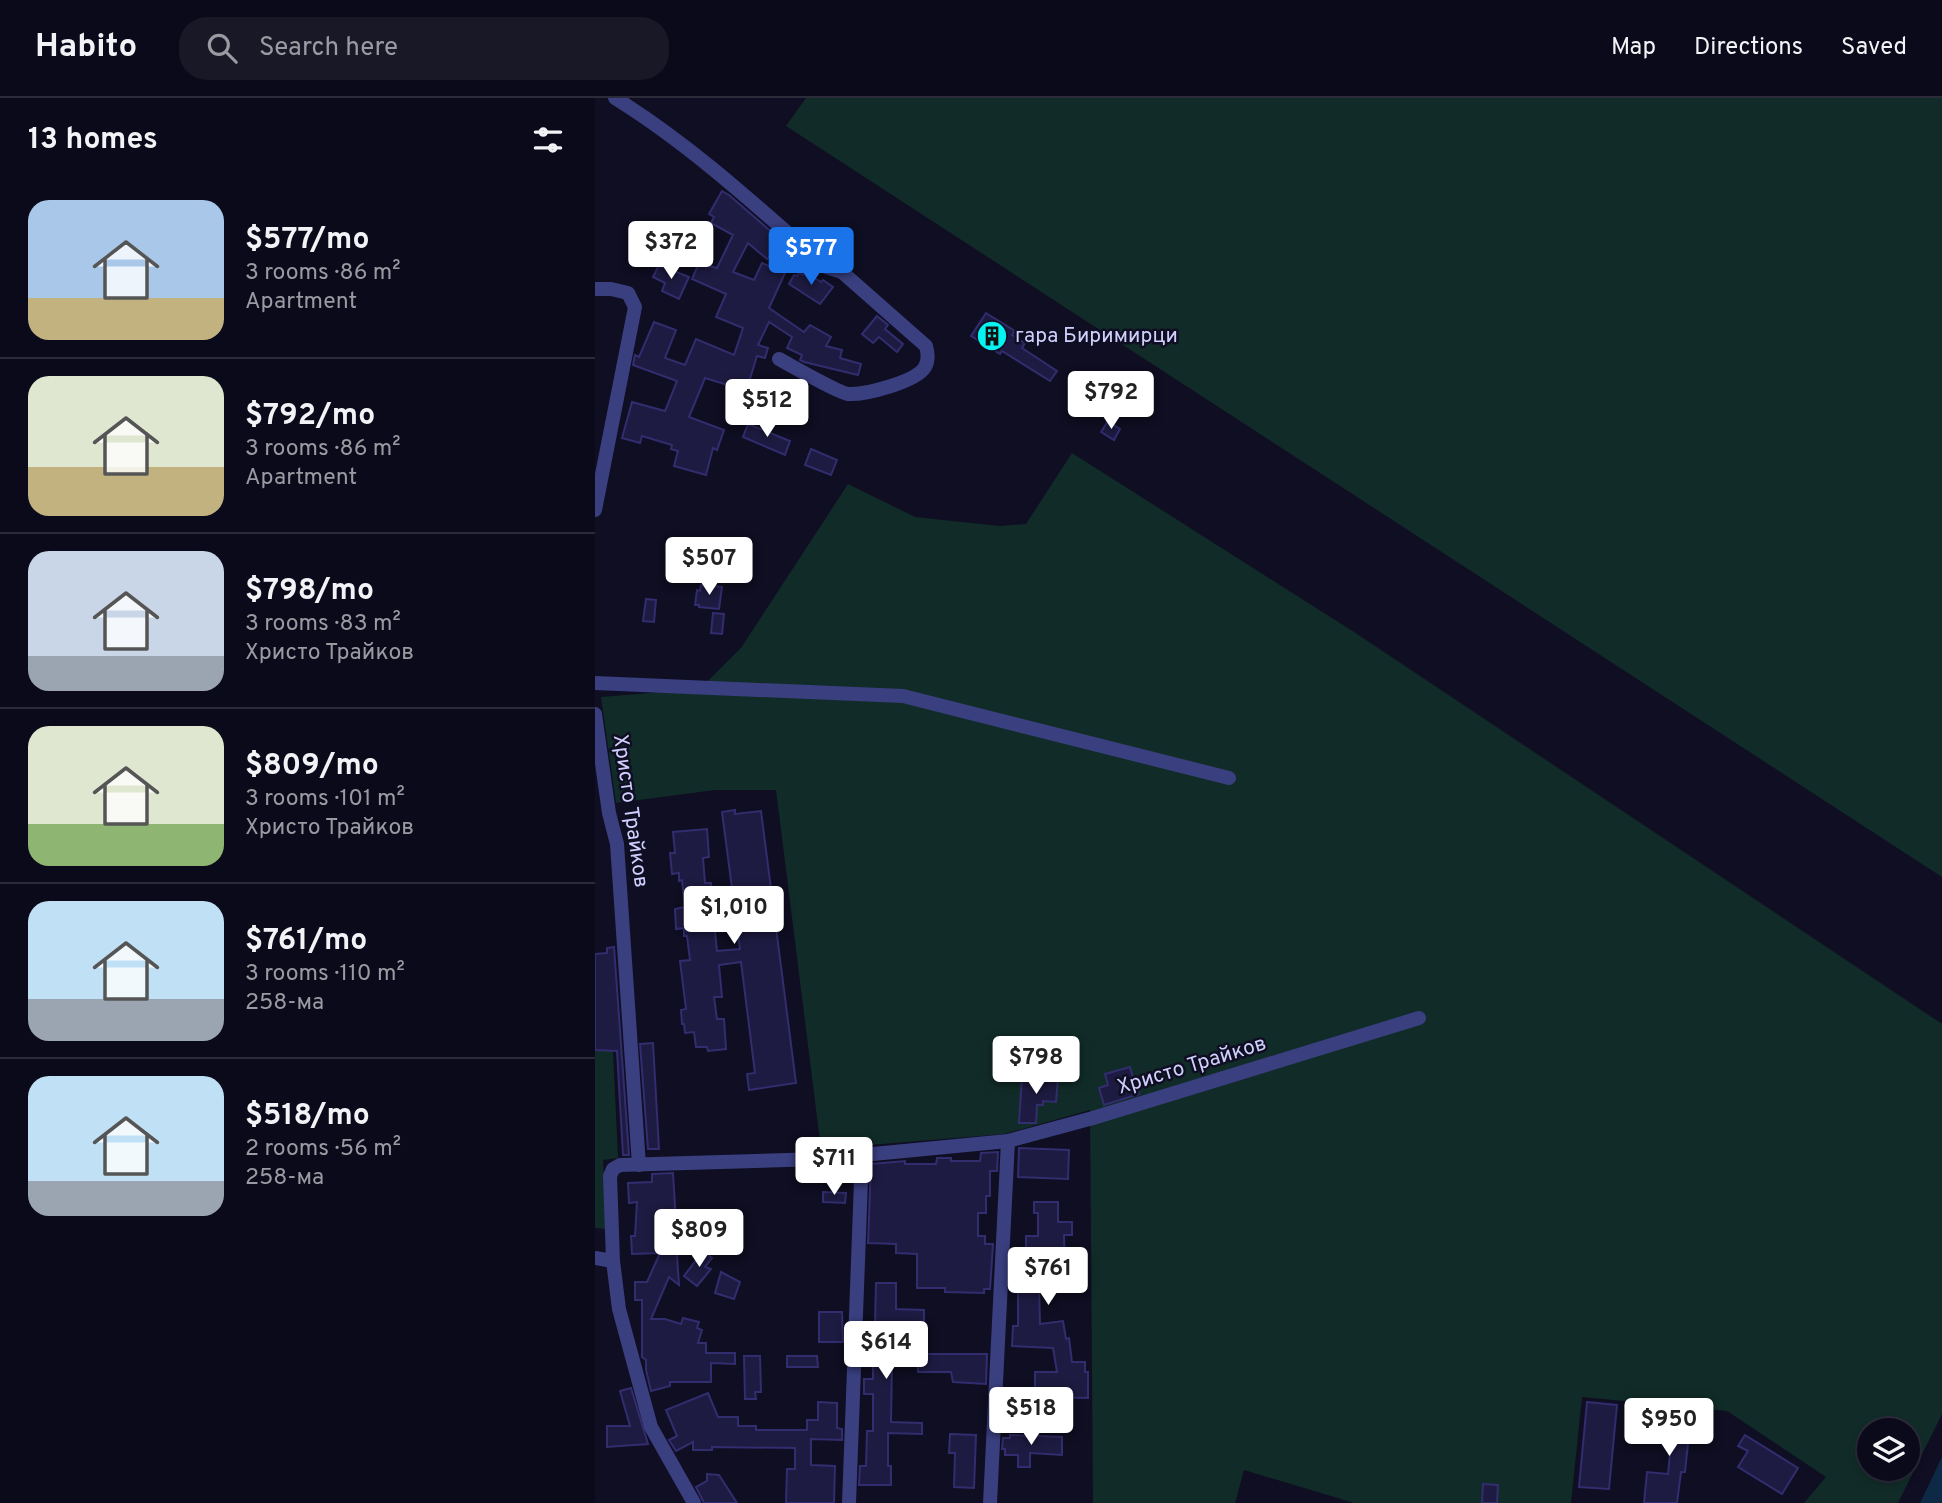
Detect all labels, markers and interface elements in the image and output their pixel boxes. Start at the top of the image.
search box [179,17,669,80]
text: Habito [35,27,137,69]
icon: search [203,29,241,67]
text: Search here [259,32,398,65]
text: Map [1611,33,1656,63]
text: Directions [1694,33,1803,63]
text: Saved [1841,33,1907,63]
icon: filters [529,121,567,159]
text: 13 homes [28,122,158,159]
text: $577/mo [245,222,369,259]
pin: $372 [630,222,712,281]
icon: home [84,228,168,312]
pin: $577 [770,228,852,287]
text: $372 [644,229,698,258]
text: $577 [785,235,837,264]
text: 3 rooms · 86 m² [245,259,401,288]
text: Apartment [245,288,357,317]
building icon: гара Биримирци [975,319,1009,353]
place label: гара Биримирци [1015,323,1178,350]
pin: $792 [1070,372,1152,431]
text: $792 [1084,379,1138,408]
pin: $512 [726,380,808,439]
text: $512 [741,387,793,416]
text: $792/mo [245,398,375,435]
icon: home [84,404,168,488]
text: 3 rooms · 86 m² [245,435,401,464]
text: Apartment [245,464,357,493]
pin: $507 [668,538,750,597]
text: $507 [682,545,736,574]
text: $798/mo [245,573,374,610]
icon: home [84,579,168,663]
text: 3 rooms · 83 m² [245,610,401,639]
text: Христо Трайков [245,639,414,668]
street label: Христо Трайков [606,733,654,889]
text: $809/mo [245,748,379,785]
icon: home [84,754,168,838]
text: 3 rooms · 101 m² [245,785,405,814]
text: Христо Трайков [245,814,414,843]
pin: $1,010 [677,886,791,946]
text: $1,010 [700,894,768,923]
text: $761/mo [245,923,367,960]
icon: home [84,929,168,1013]
text: 3 rooms · 110 m² [245,960,405,989]
text: 258-ма [245,989,324,1018]
street label: Христо Трайков [1114,1031,1270,1101]
pin: $798 [995,1037,1077,1096]
text: $798 [1009,1044,1063,1073]
text: $518/mo [245,1098,370,1135]
icon: home [84,1104,168,1188]
text: 2 rooms · 56 m² [245,1135,401,1164]
pin: $711 [793,1138,875,1197]
text: $711 [811,1145,857,1174]
text: 258-ма [245,1164,324,1193]
pin: $809 [658,1210,740,1269]
text: $809 [670,1217,728,1246]
pin: $761 [1007,1248,1089,1307]
text: $761 [1024,1255,1072,1284]
pin: $614 [845,1322,927,1381]
text: $614 [860,1329,912,1358]
pin: $518 [990,1388,1072,1447]
text: $518 [1005,1395,1057,1424]
pin: $950 [1628,1398,1710,1458]
text: $950 [1640,1406,1698,1435]
map controls [1857,1418,1920,1481]
button: layers [1857,1418,1920,1481]

